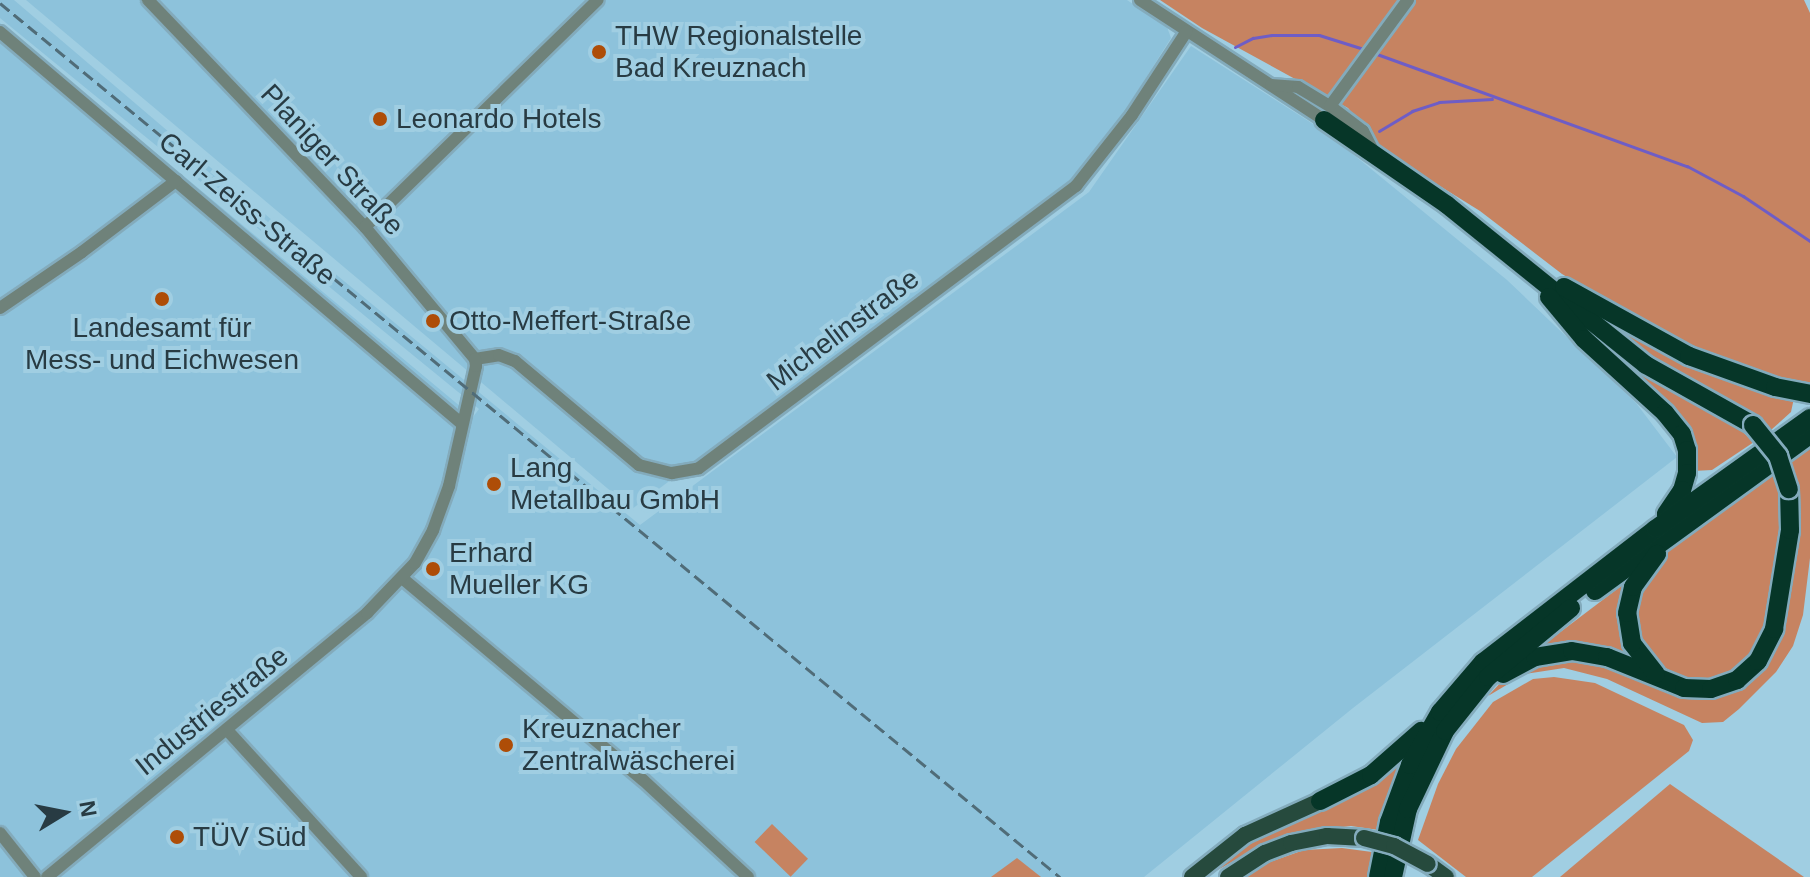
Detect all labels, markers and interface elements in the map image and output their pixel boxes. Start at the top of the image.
place label: THW Regionalstelle Bad Kreuznach [615,19,862,85]
marker: THW Regionalstelle Bad Kreuznach [590,43,608,61]
street label: Planiger Straße [253,77,411,243]
place label: Leonardo Hotels [396,102,601,136]
marker: Leonardo Hotels [371,110,389,128]
street label: Carl-Zeiss-Straße [152,125,342,293]
street label: Michelinstraße [760,262,926,398]
marker: Landesamt für Mess- und Eichwesen [153,290,171,308]
place label: Otto-Meffert-Straße [449,304,691,338]
place label: Landesamt für Mess- und Eichwesen [25,311,299,377]
marker: Otto-Meffert-Straße [424,312,442,330]
place label: Lang Metallbau GmbH [510,451,720,517]
marker: Lang Metallbau GmbH [485,475,503,493]
place label: Erhard Mueller KG [449,536,589,602]
marker: Erhard Mueller KG [424,560,442,578]
street label: Industriestraße [129,639,295,783]
place label: Kreuznacher Zentralwäscherei [522,712,735,778]
marker: Kreuznacher Zentralwäscherei [497,736,515,754]
north arrow [24,773,104,853]
text: N [74,799,102,819]
place label: TÜV Süd [193,820,307,854]
marker: TÜV Süd [168,828,186,846]

